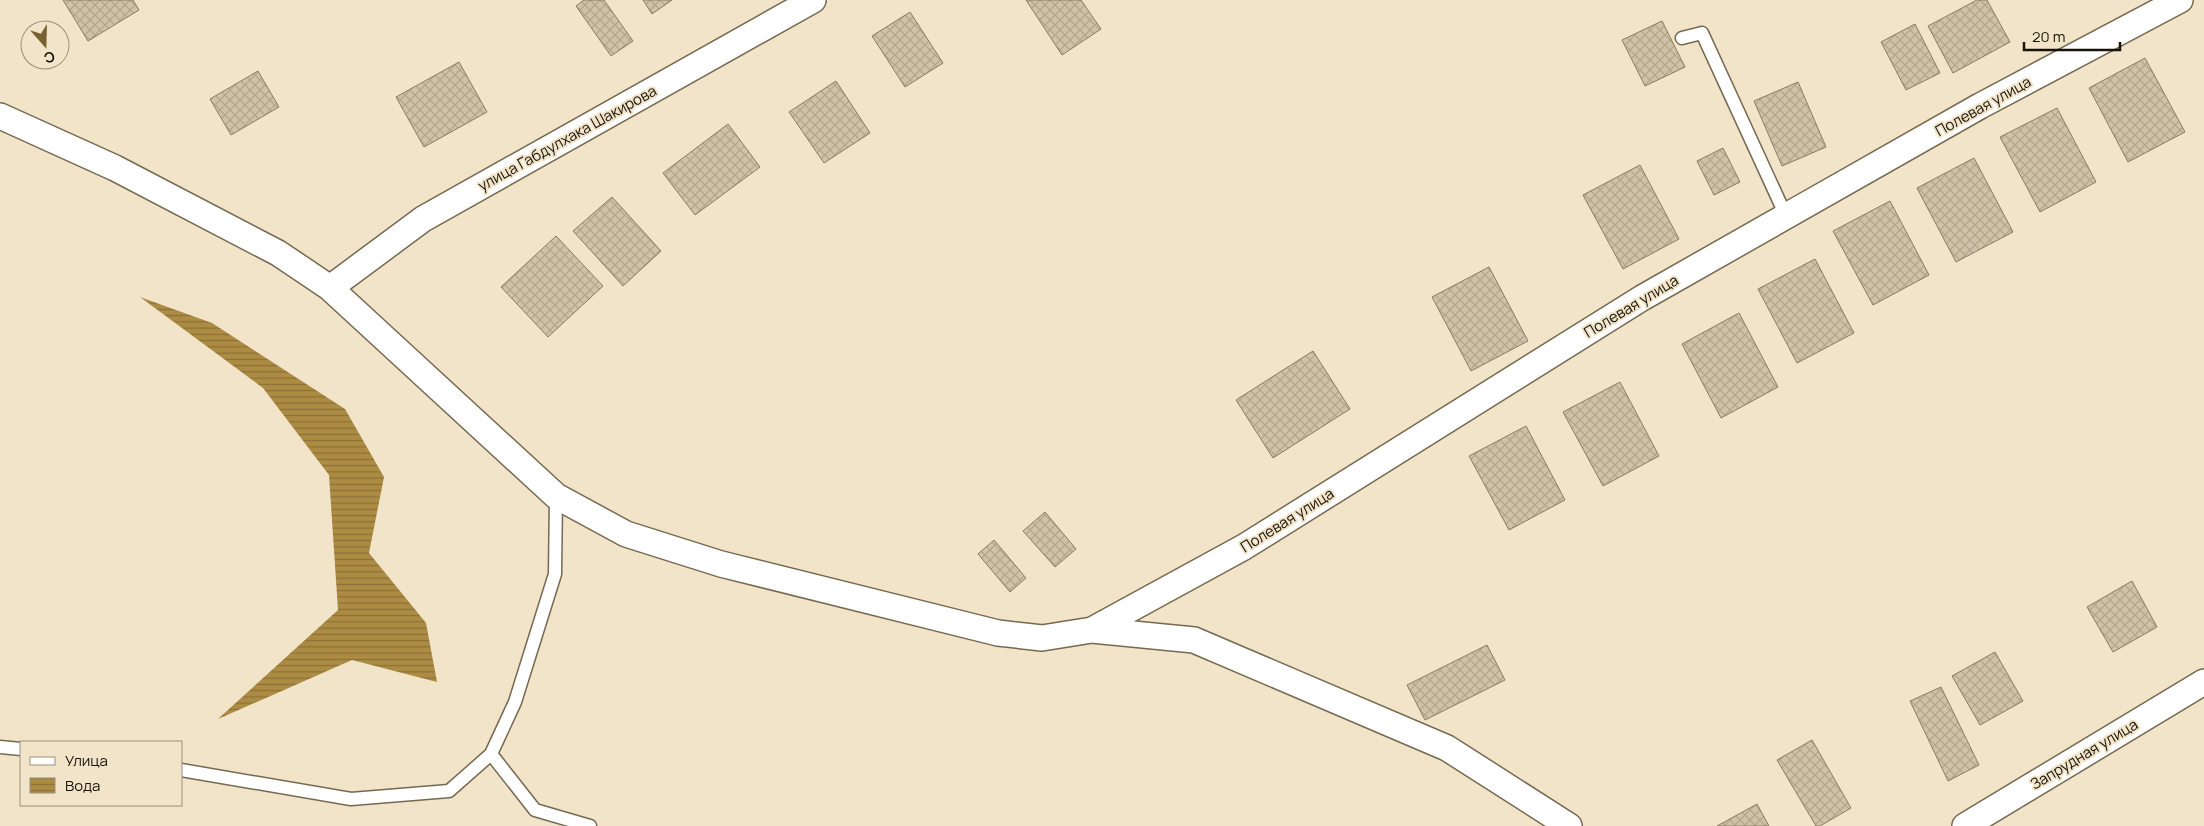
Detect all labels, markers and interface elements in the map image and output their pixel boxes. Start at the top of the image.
north arrow [20,20,70,70]
scale bar [2024,20,2120,52]
text: 20 m [2032,26,2065,47]
text: С [42,47,58,68]
street label: Полевая улица [1931,71,2035,141]
street label: улица Габдулхака Шакирова [474,80,660,196]
street label: Полевая улица [1580,270,1682,342]
street label: Полевая улица [1236,483,1338,557]
street label: Запрудная улица [2026,714,2142,794]
legend [20,741,182,806]
text: Улица [65,750,108,771]
text: Вода [65,775,100,796]

